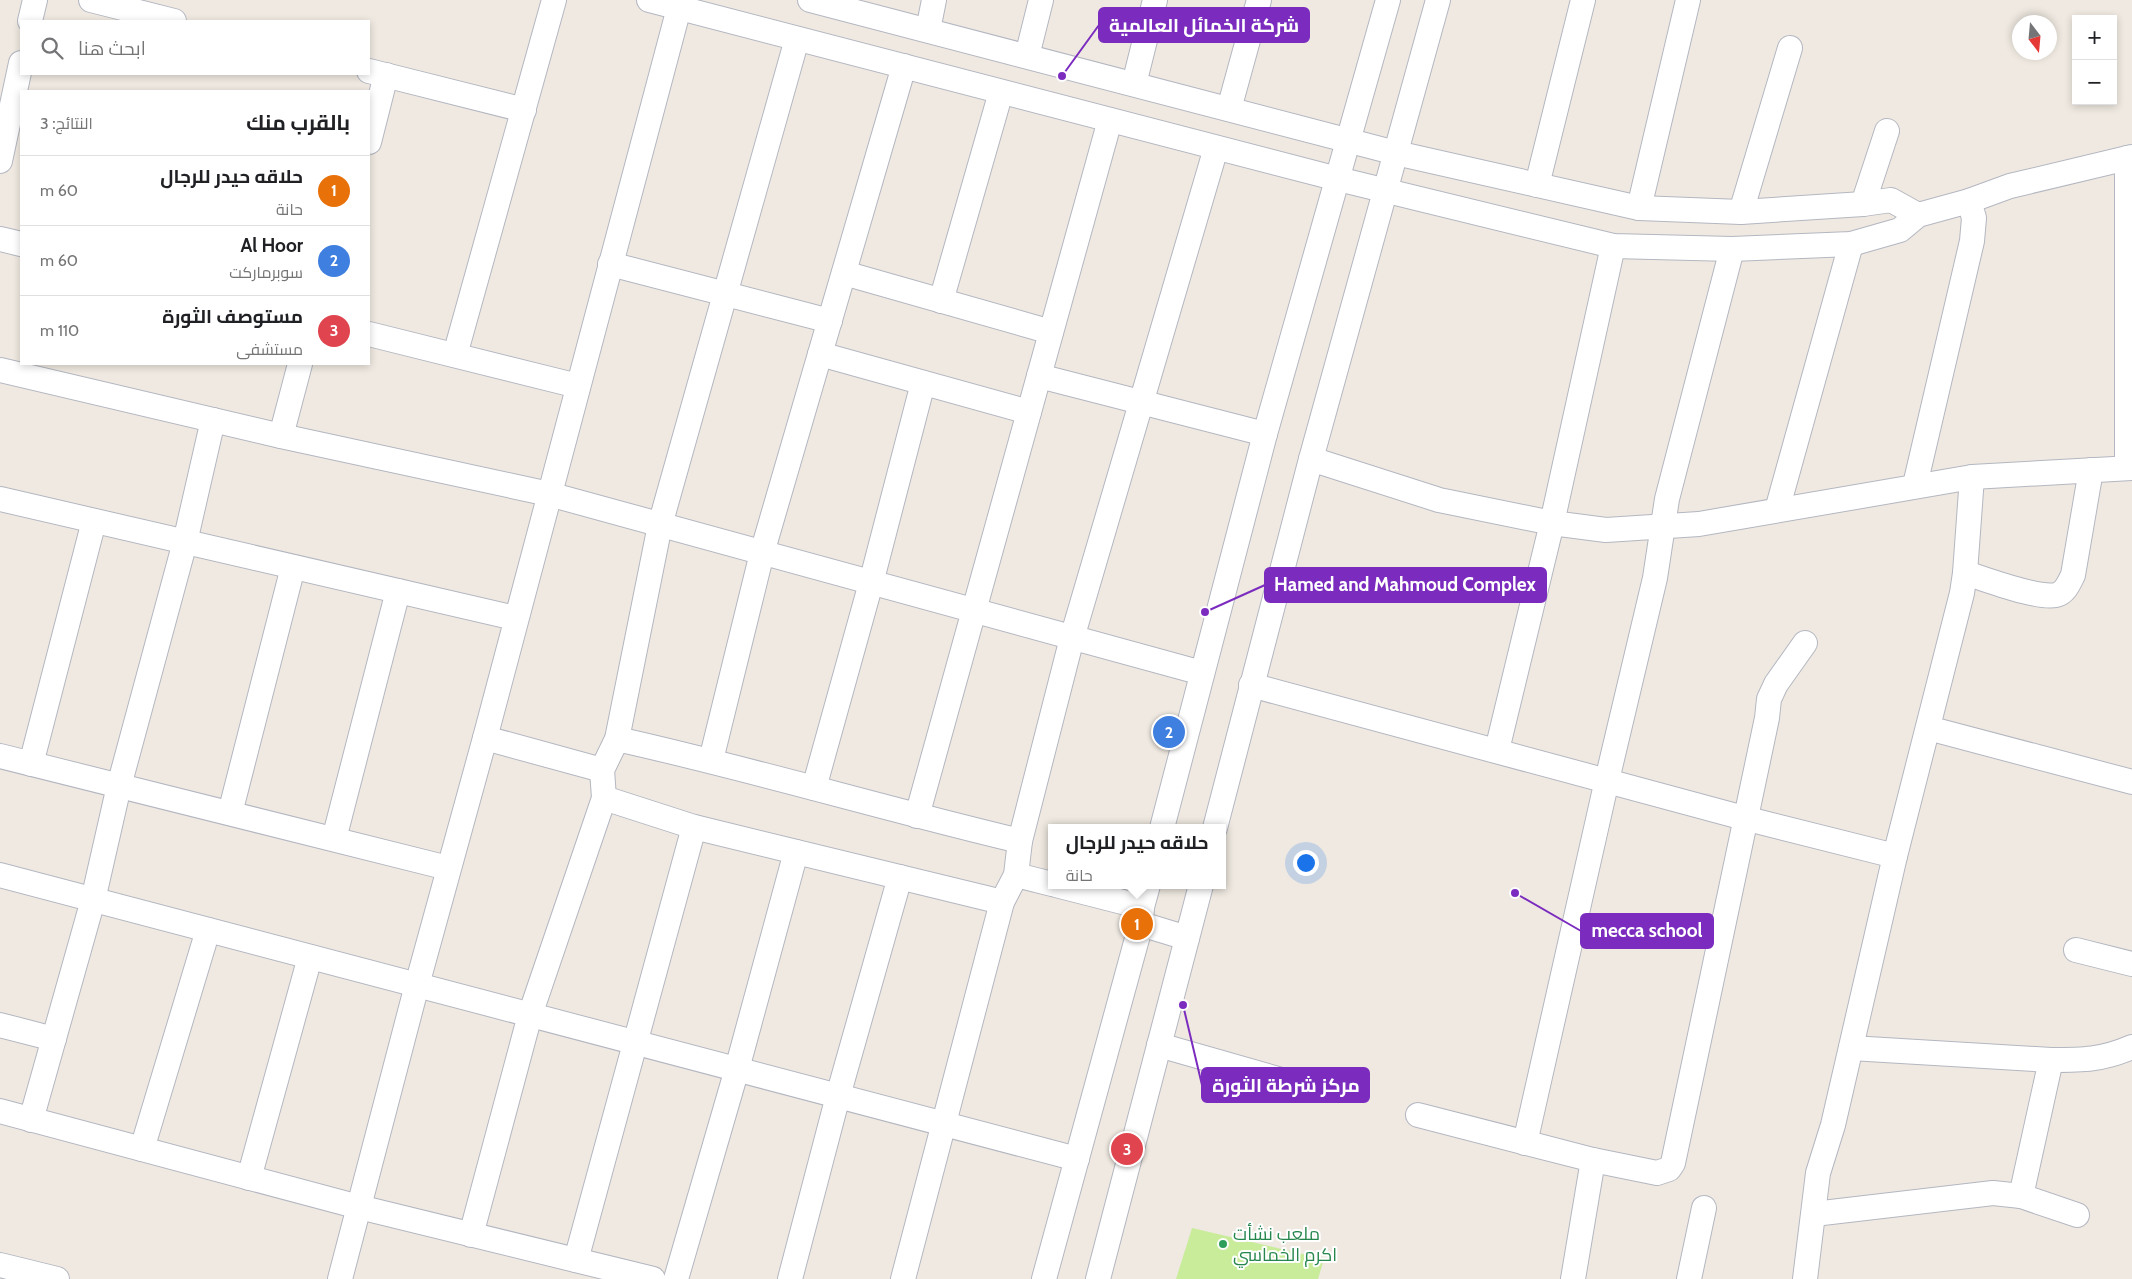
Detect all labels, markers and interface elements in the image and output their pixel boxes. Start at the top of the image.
callout: شركة الخمائل العالمية [1099,8,1309,42]
text: شركة الخمائل العالمية [1109,14,1299,37]
north arrow [2012,15,2057,60]
map controls [2072,15,2117,105]
button: + [2072,15,2117,60]
search box [20,20,370,75]
icon: search [38,34,66,62]
text: ابحث هنا [78,37,146,60]
button: − [2072,60,2117,105]
text: بالقرب منك [246,110,350,135]
text: النتائج: 3 [40,114,93,133]
text: حلاقه حيدر للرجال [160,165,303,188]
text: 60 m [40,181,78,200]
text: 1 [331,181,337,200]
text: حانة [276,200,303,219]
text: Al Hoor [240,234,303,257]
text: 60 m [40,251,78,270]
text: 2 [330,251,338,270]
text: سوبرماركت [229,263,303,282]
text: مستوصف الثورة [162,305,303,328]
text: 110 m [40,321,79,340]
text: 3 [330,321,338,340]
text: مستشفى [236,340,303,359]
callout: Hamed and Mahmoud Complex [1265,568,1546,602]
text: Hamed and Mahmoud Complex [1274,573,1537,596]
pin: 2 [1153,713,1185,751]
popup [1048,824,1226,889]
text: حلاقه حيدر للرجال [1066,831,1208,854]
your location [1293,850,1319,876]
text: حانة [1066,866,1093,885]
pin: 1 [1121,905,1153,943]
callout: mecca school [1581,914,1713,948]
text: mecca school [1591,919,1703,942]
callout: مركز شرطة الثورة [1202,1068,1369,1102]
text: مركز شرطة الثورة [1212,1074,1360,1097]
pin: 3 [1111,1130,1143,1168]
place label: ملعب نشأت اكرم الخماسي [1233,1223,1337,1268]
marker: ملعب نشأت اكرم الخماسي [1217,1238,1229,1250]

